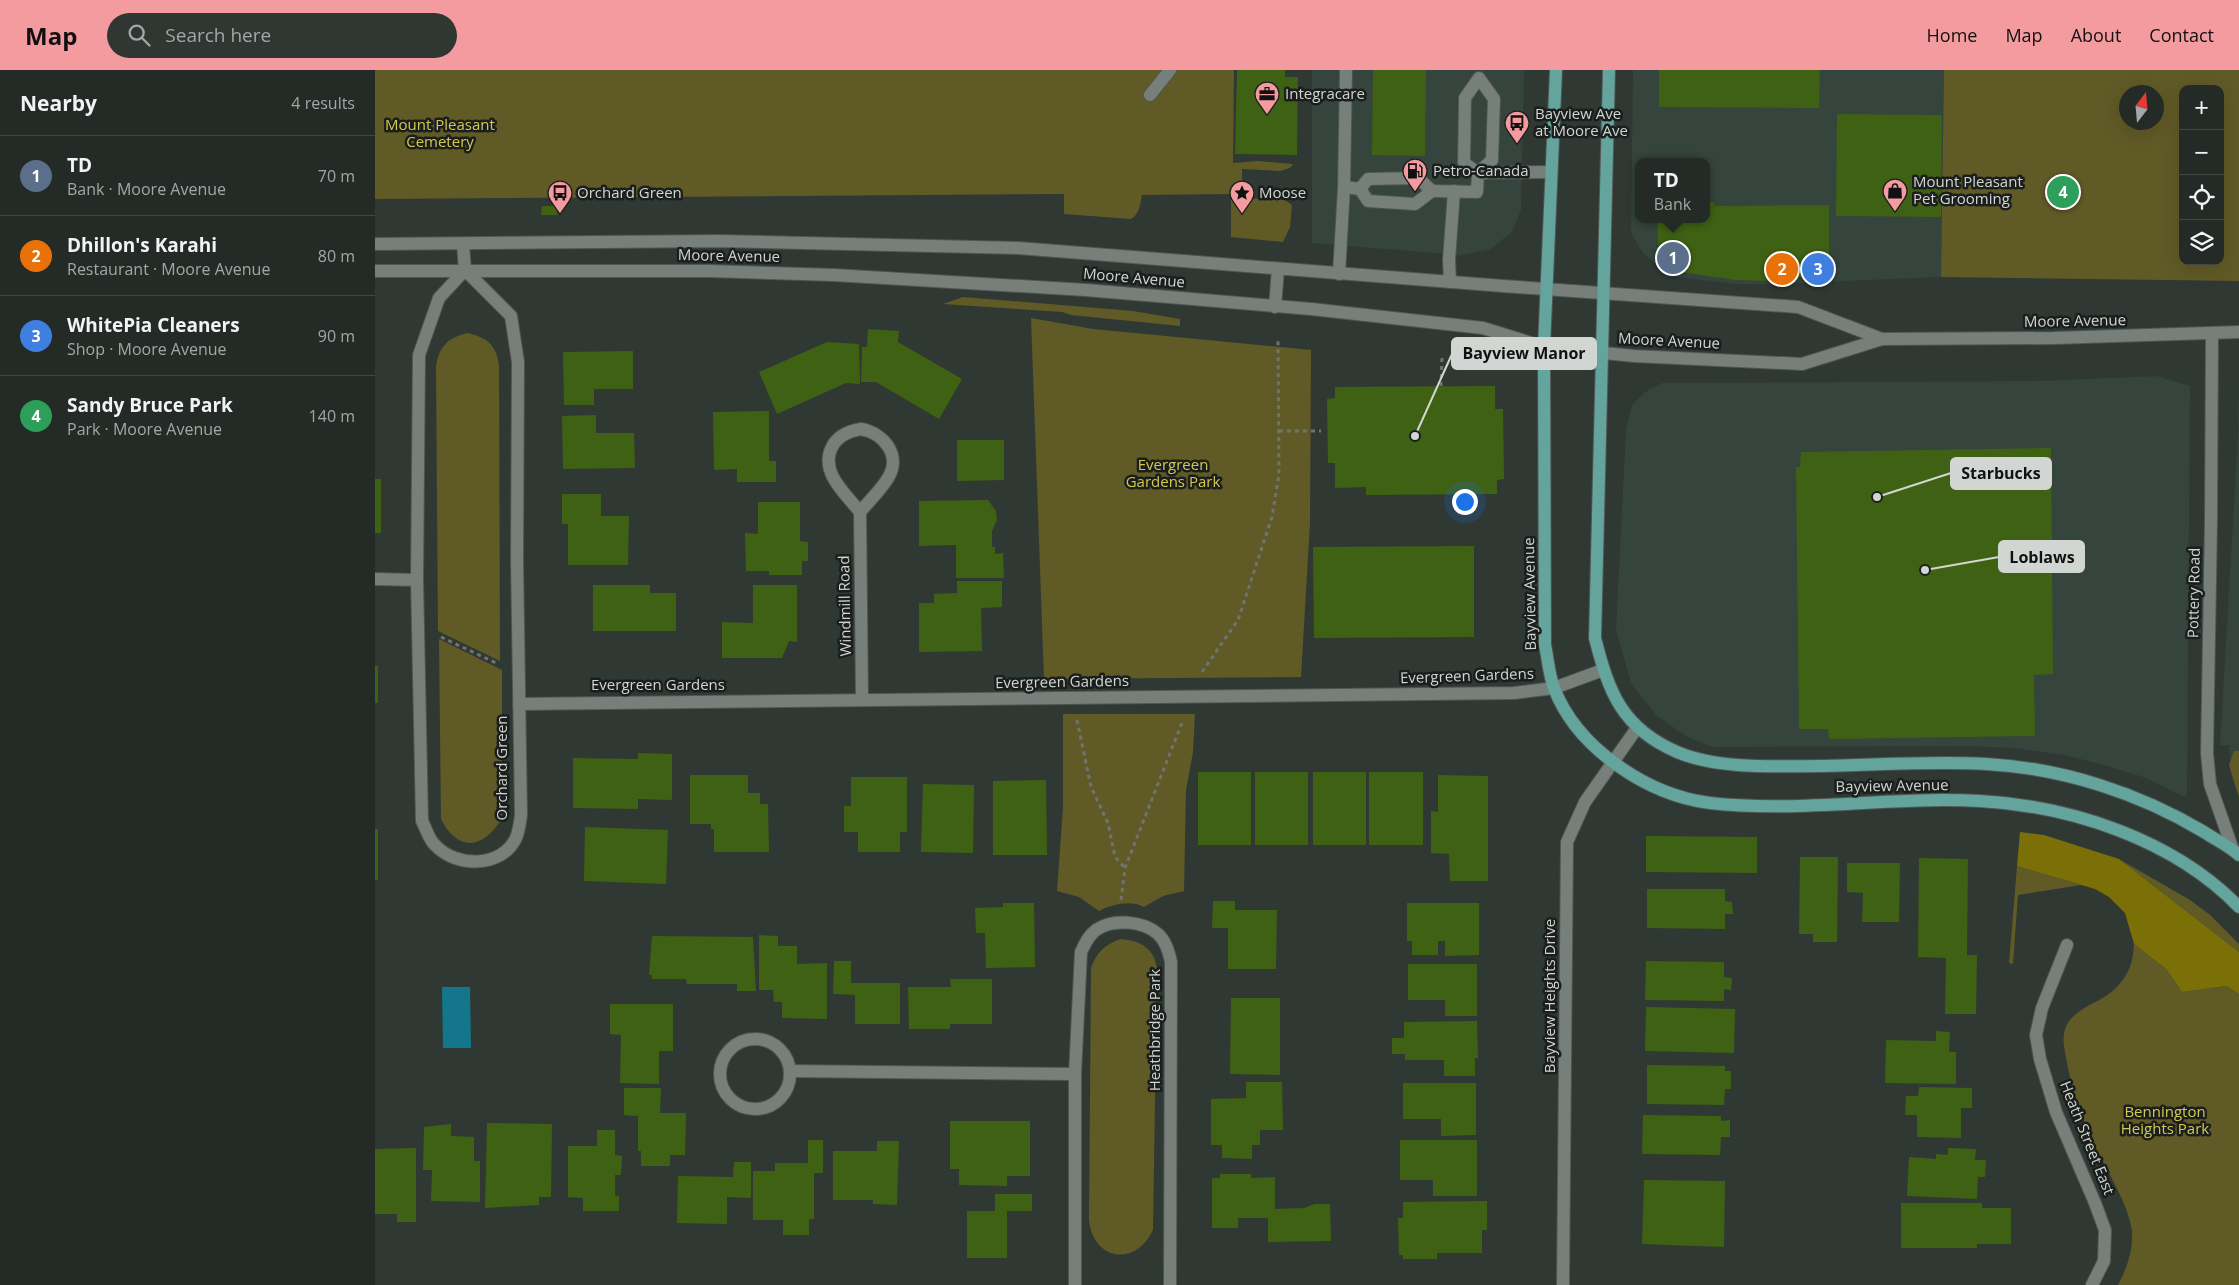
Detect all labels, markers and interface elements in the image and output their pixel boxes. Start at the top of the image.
search box [107,13,457,58]
text: Map [25,19,77,52]
icon: search [125,21,153,49]
text: Search here [165,22,271,48]
text: Home [1927,23,1977,47]
text: Map [2005,23,2043,47]
text: About [2071,23,2121,47]
text: Contact [2149,23,2214,47]
office icon: Integracare [1254,81,1280,115]
place label: Integracare [1285,83,1365,103]
north arrow [2119,85,2164,130]
map controls [2179,85,2224,265]
button: + [2179,85,2224,130]
text: Nearby [20,89,97,117]
text: 4 results [291,92,355,114]
place label: Bayview Ave at Moore Ave [1535,103,1628,140]
bus stop icon: Bayview Ave at Moore Ave [1504,110,1530,144]
park label: Mount Pleasant Cemetery [385,114,495,151]
button: − [2179,130,2224,175]
text: TD [67,152,92,178]
fuel station icon: Petro-Canada [1402,158,1428,192]
popup [1635,158,1710,223]
place label: Petro-Canada [1433,160,1529,180]
text: 1 [31,165,41,187]
text: 70 m [318,165,355,187]
text: TD [1654,167,1679,193]
place label: Mount Pleasant Pet Grooming [1913,171,2023,208]
pin: 4 [2047,173,2079,211]
button: locate [2179,175,2224,220]
text: Bank · Moore Avenue [67,178,226,200]
shop icon: Mount Pleasant Pet Grooming [1882,178,1908,212]
bus stop icon: Orchard Green [547,180,573,214]
place icon: Moose [1229,180,1255,214]
place label: Orchard Green [577,182,682,202]
place label: Moose [1259,182,1306,202]
text: Bank [1654,193,1691,215]
button: layers [2179,220,2224,265]
text: Dhillon's Karahi [67,232,217,258]
pin: 1 [1657,239,1689,277]
street label: Moore Avenue [678,244,780,266]
text: 2 [31,245,41,267]
text: 80 m [318,245,355,267]
pin: 2 [1766,250,1798,288]
pin: 3 [1802,250,1834,288]
text: Restaurant · Moore Avenue [67,258,270,280]
street label: Moore Avenue [1082,263,1186,291]
street label: Moore Avenue [2024,309,2126,331]
text: WhitePia Cleaners [67,312,240,338]
text: 3 [31,325,41,347]
text: 90 m [318,325,355,347]
street label: Moore Avenue [1617,327,1721,353]
text: Shop · Moore Avenue [67,338,227,360]
callout: Bayview Manor [1452,338,1596,369]
text: Bayview Manor [1462,342,1586,364]
text: Sandy Bruce Park [67,392,233,418]
text: 4 [31,405,41,427]
text: 140 m [309,405,355,427]
text: Park · Moore Avenue [67,418,222,440]
park label: Evergreen Gardens Park [1126,454,1220,491]
callout: Starbucks [1951,458,2051,489]
text: Starbucks [1961,462,2041,484]
your location [1452,489,1478,515]
street label: Bayview Avenue [1518,537,1540,651]
callout: Loblaws [1999,541,2084,572]
text: Loblaws [2009,546,2075,568]
street label: Pottery Road [2182,548,2204,638]
street label: Windmill Road [833,555,855,657]
street label: Evergreen Gardens [1400,663,1534,687]
street label: Evergreen Gardens [995,670,1129,692]
street label: Evergreen Gardens [591,674,725,694]
street label: Orchard Green [491,716,511,820]
street label: Bayview Avenue [1835,774,1949,796]
street label: Bayview Heights Drive [1539,919,1559,1073]
street label: Heathbridge Park [1144,969,1164,1091]
street label: Heath Street East [2056,1078,2120,1198]
park label: Bennington Heights Park [2121,1101,2209,1138]

